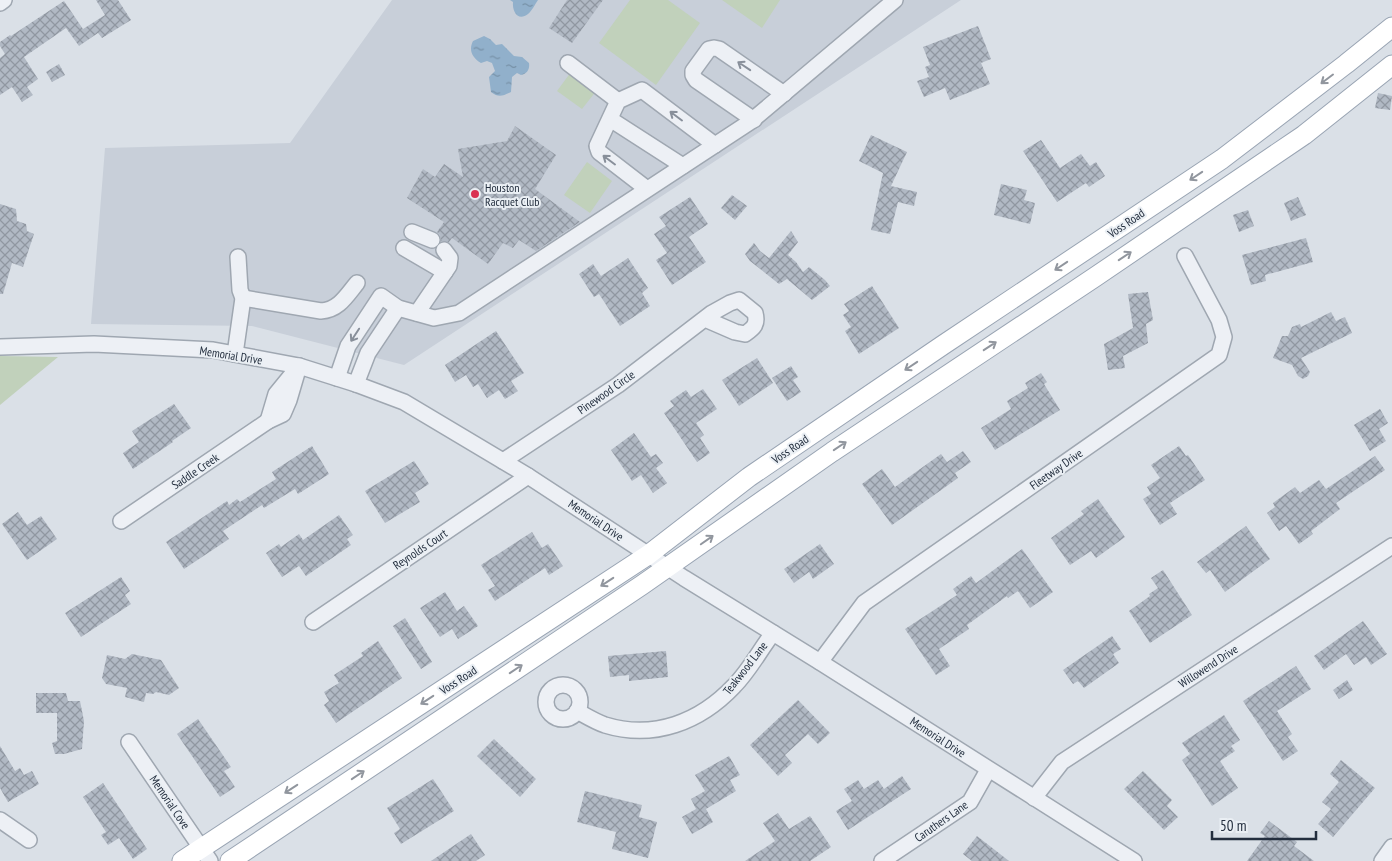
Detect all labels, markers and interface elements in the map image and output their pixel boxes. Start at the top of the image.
one-way arrow [737,61,751,71]
one-way arrow [1320,74,1333,85]
one-way arrow [670,110,683,121]
one-way arrow [603,154,616,165]
one-way arrow [1189,171,1203,181]
place label: Houston Racquet Club [485,180,540,209]
marker: Houston Racquet Club [469,188,481,200]
street label: Voss Road [1104,205,1147,241]
one-way arrow [1118,251,1132,261]
one-way arrow [1054,261,1068,271]
one-way arrow [350,328,360,342]
one-way arrow [983,341,997,352]
street label: Memorial Drive [198,343,264,367]
one-way arrow [905,361,919,371]
street label: Pinewood Circle [574,367,638,417]
street label: Voss Road [768,431,811,467]
one-way arrow [833,441,847,451]
street label: Fleetway Drive [1027,445,1085,493]
street label: Saddle Creek [169,450,222,492]
street label: Memorial Drive [566,496,627,544]
street label: Reynolds Court [390,525,450,573]
one-way arrow [700,535,714,545]
one-way arrow [600,577,614,587]
street label: Teakwood Lane [720,638,770,698]
street label: Willowend Drive [1175,641,1241,691]
street label: Voss Road [436,662,479,698]
one-way arrow [509,664,523,674]
one-way arrow [420,695,434,705]
street label: Memorial Drive [907,713,969,761]
one-way arrow [350,770,364,780]
street label: Memorial Cove [147,772,193,832]
one-way arrow [285,784,299,794]
street label: Caruthers Lane [911,797,971,845]
scale bar [1212,808,1316,840]
text: 50 m [1220,816,1246,835]

